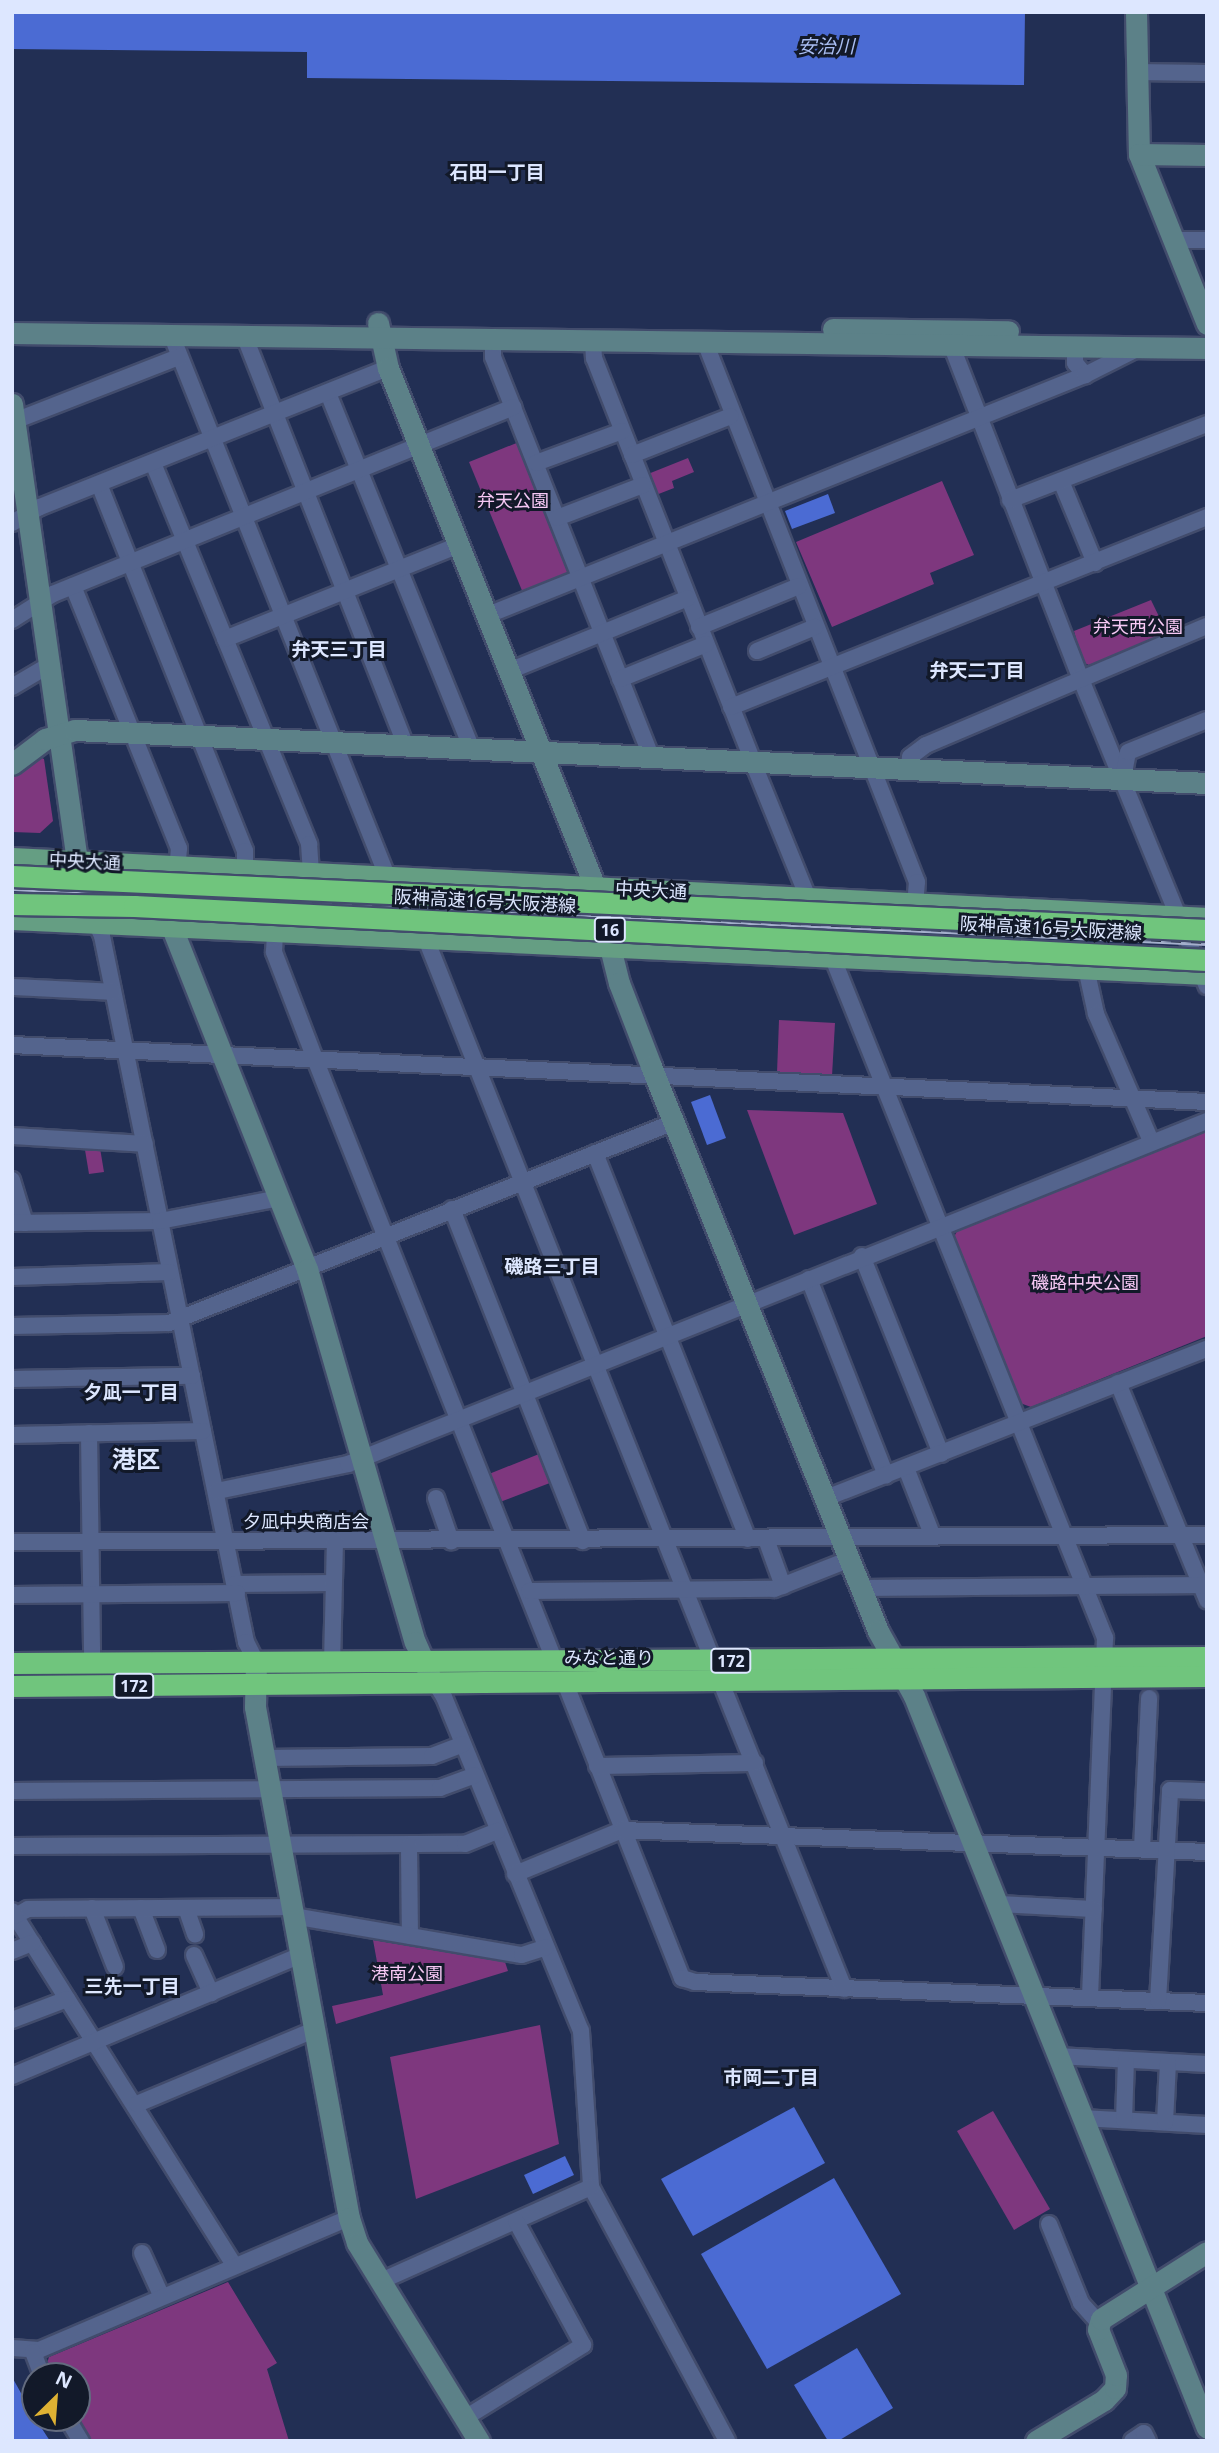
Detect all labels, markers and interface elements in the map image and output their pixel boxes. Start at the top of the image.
water label: 安治川 [798,36,854,58]
district label: 石田一丁目 [450,162,544,184]
park label: 弁天公園 [477,489,549,511]
park label: 弁天西公園 [1093,615,1183,637]
district label: 弁天三丁目 [292,639,386,661]
district label: 弁天二丁目 [930,660,1024,682]
street label: 中央大通 [48,848,122,874]
street label: 中央大通 [614,877,688,903]
street label: 阪神高速16号大阪港線 [393,885,577,917]
street label: 阪神高速16号大阪港線 [959,912,1143,944]
road number: 16 [592,918,628,942]
district label: 磯路三丁目 [505,1256,599,1278]
park label: 磯路中央公園 [1031,1271,1139,1293]
district label: 夕凪一丁目 [84,1382,178,1404]
district label: 港区 [112,1445,160,1473]
street label: 夕凪中央商店会 [243,1510,369,1532]
street label: みなと通り [564,1646,654,1668]
road number: 172 [710,1648,752,1674]
road number: 172 [113,1674,155,1698]
park label: 港南公園 [371,1962,443,1984]
district label: 三先一丁目 [85,1976,179,1998]
district label: 市岡二丁目 [724,2067,818,2089]
north arrow [21,2362,91,2432]
text: N [52,2365,77,2395]

